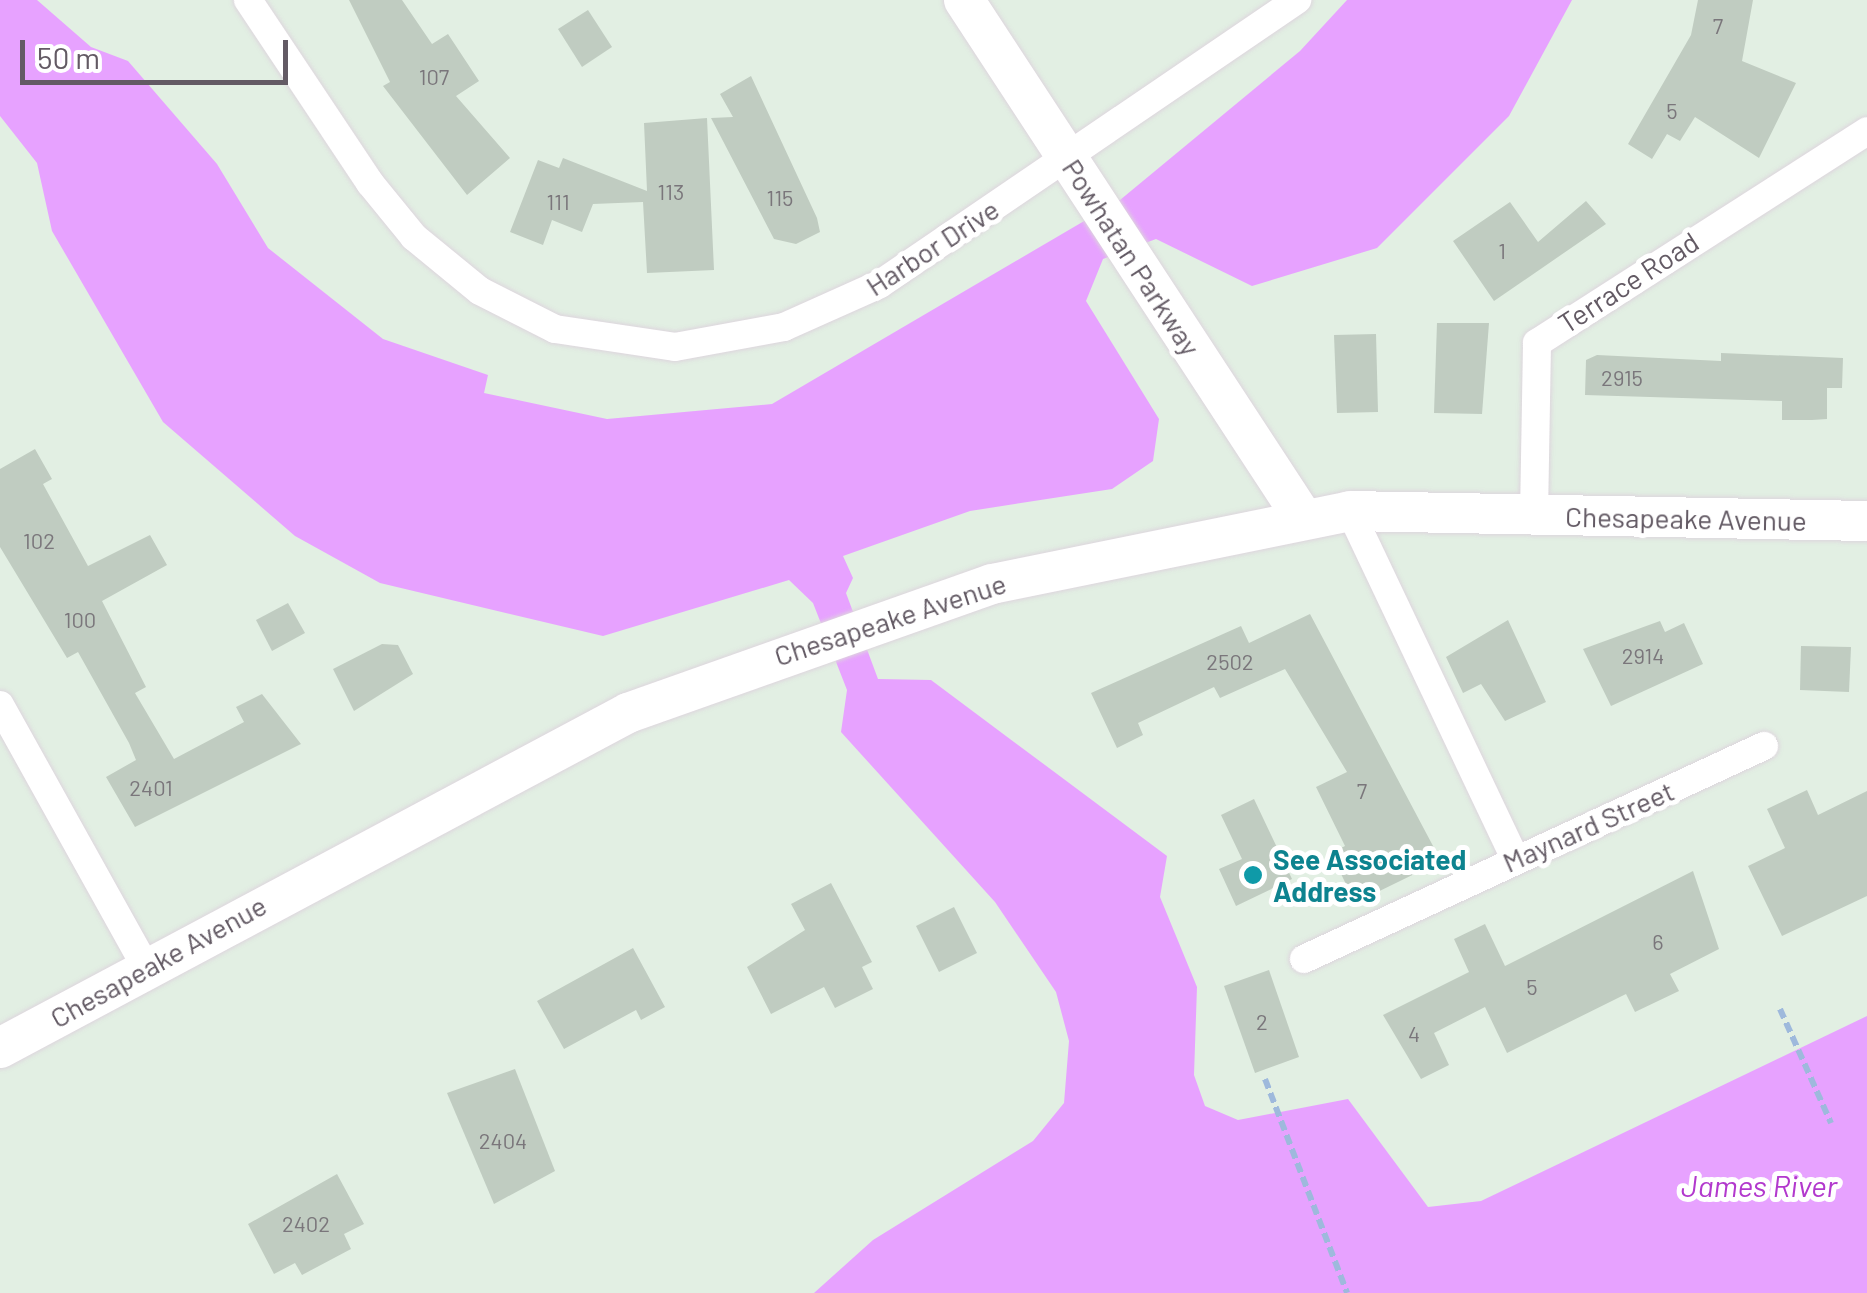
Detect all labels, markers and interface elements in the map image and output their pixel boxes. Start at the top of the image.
house number: 7 [1713,13,1723,39]
scale bar [25,20,292,82]
text: 50 m [37,39,100,75]
house number: 107 [419,64,449,90]
house number: 5 [1666,98,1678,124]
street label: Powhatan Parkway [1056,152,1208,362]
house number: 113 [658,179,684,205]
house number: 115 [767,185,793,211]
house number: 111 [546,189,570,215]
street label: Harbor Drive [859,192,1005,302]
street label: Terrace Road [1552,224,1704,340]
house number: 1 [1498,238,1506,264]
house number: 2915 [1601,365,1643,391]
street label: Chesapeake Avenue [1565,499,1807,537]
house number: 102 [23,528,55,554]
street label: Chesapeake Avenue [770,566,1010,672]
house number: 100 [64,607,96,633]
house number: 2914 [1622,643,1664,669]
house number: 2502 [1206,649,1254,675]
street label: Maynard Street [1497,773,1679,879]
house number: 2401 [129,775,173,801]
house number: 7 [1357,778,1367,804]
place label: See Associated Address [1273,842,1466,908]
marker: See Associated Address [1242,864,1264,886]
street label: Chesapeake Avenue [44,888,272,1034]
house number: 6 [1652,929,1664,955]
house number: 5 [1526,974,1538,1000]
house number: 2 [1256,1009,1268,1035]
house number: 4 [1408,1021,1420,1047]
house number: 2404 [479,1128,527,1154]
water label: James River [1681,1167,1837,1203]
house number: 2402 [282,1211,330,1237]

